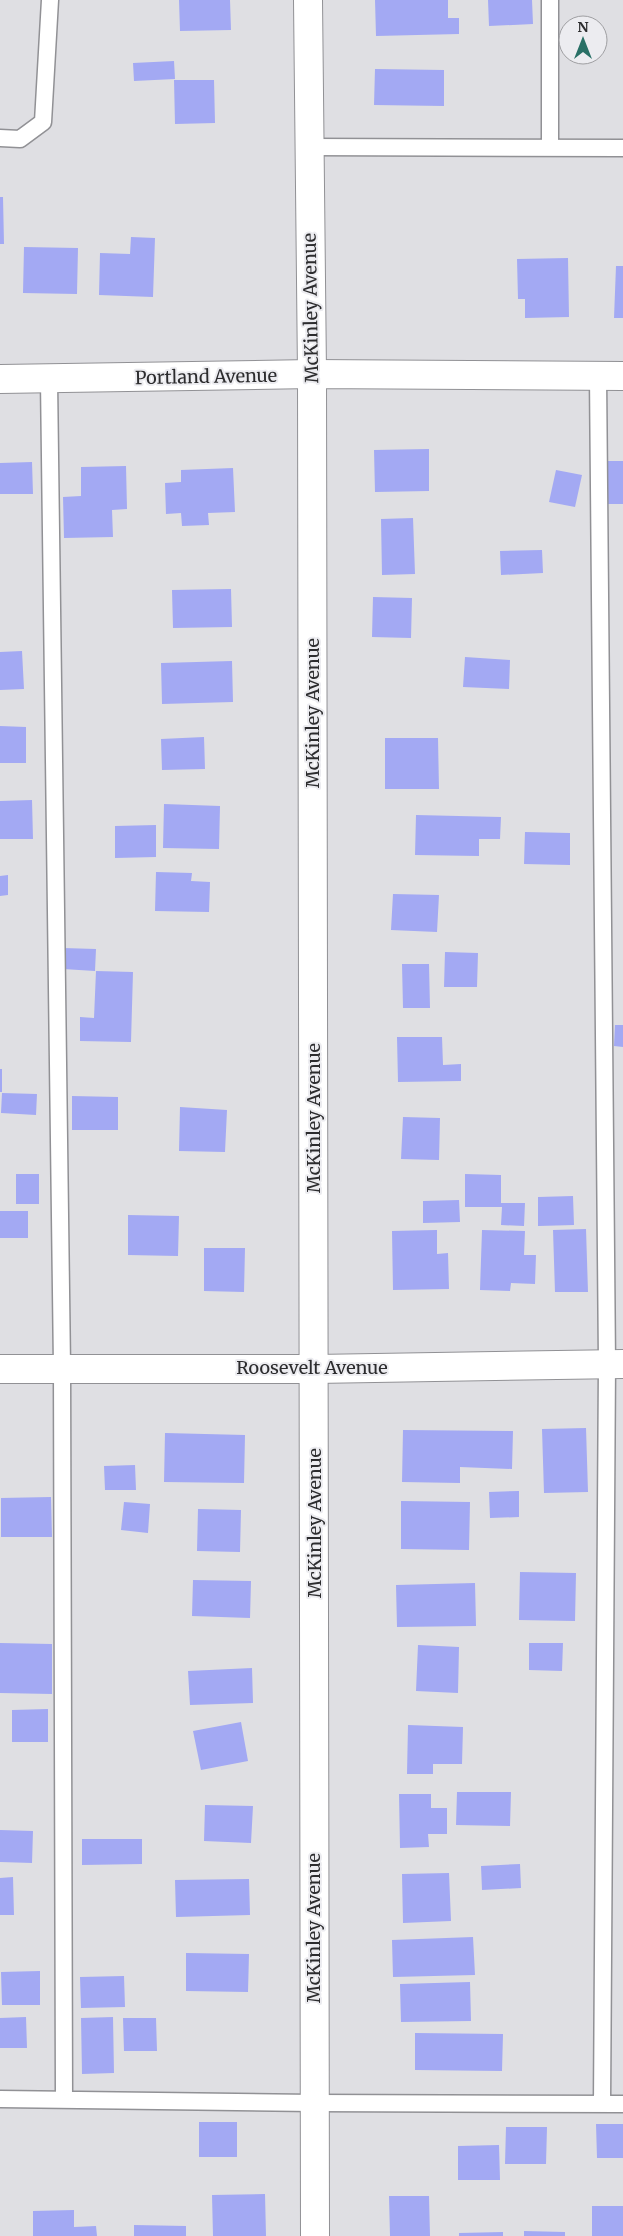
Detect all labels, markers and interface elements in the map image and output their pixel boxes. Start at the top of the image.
north arrow [558,15,608,65]
text: N [577,18,589,36]
street label: McKinley Avenue [298,233,323,383]
street label: Portland Avenue [135,364,277,389]
street label: McKinley Avenue [301,638,324,788]
street label: McKinley Avenue [302,1043,325,1193]
street label: Roosevelt Avenue [236,1356,388,1379]
street label: McKinley Avenue [303,1448,326,1598]
street label: McKinley Avenue [302,1853,325,2003]

